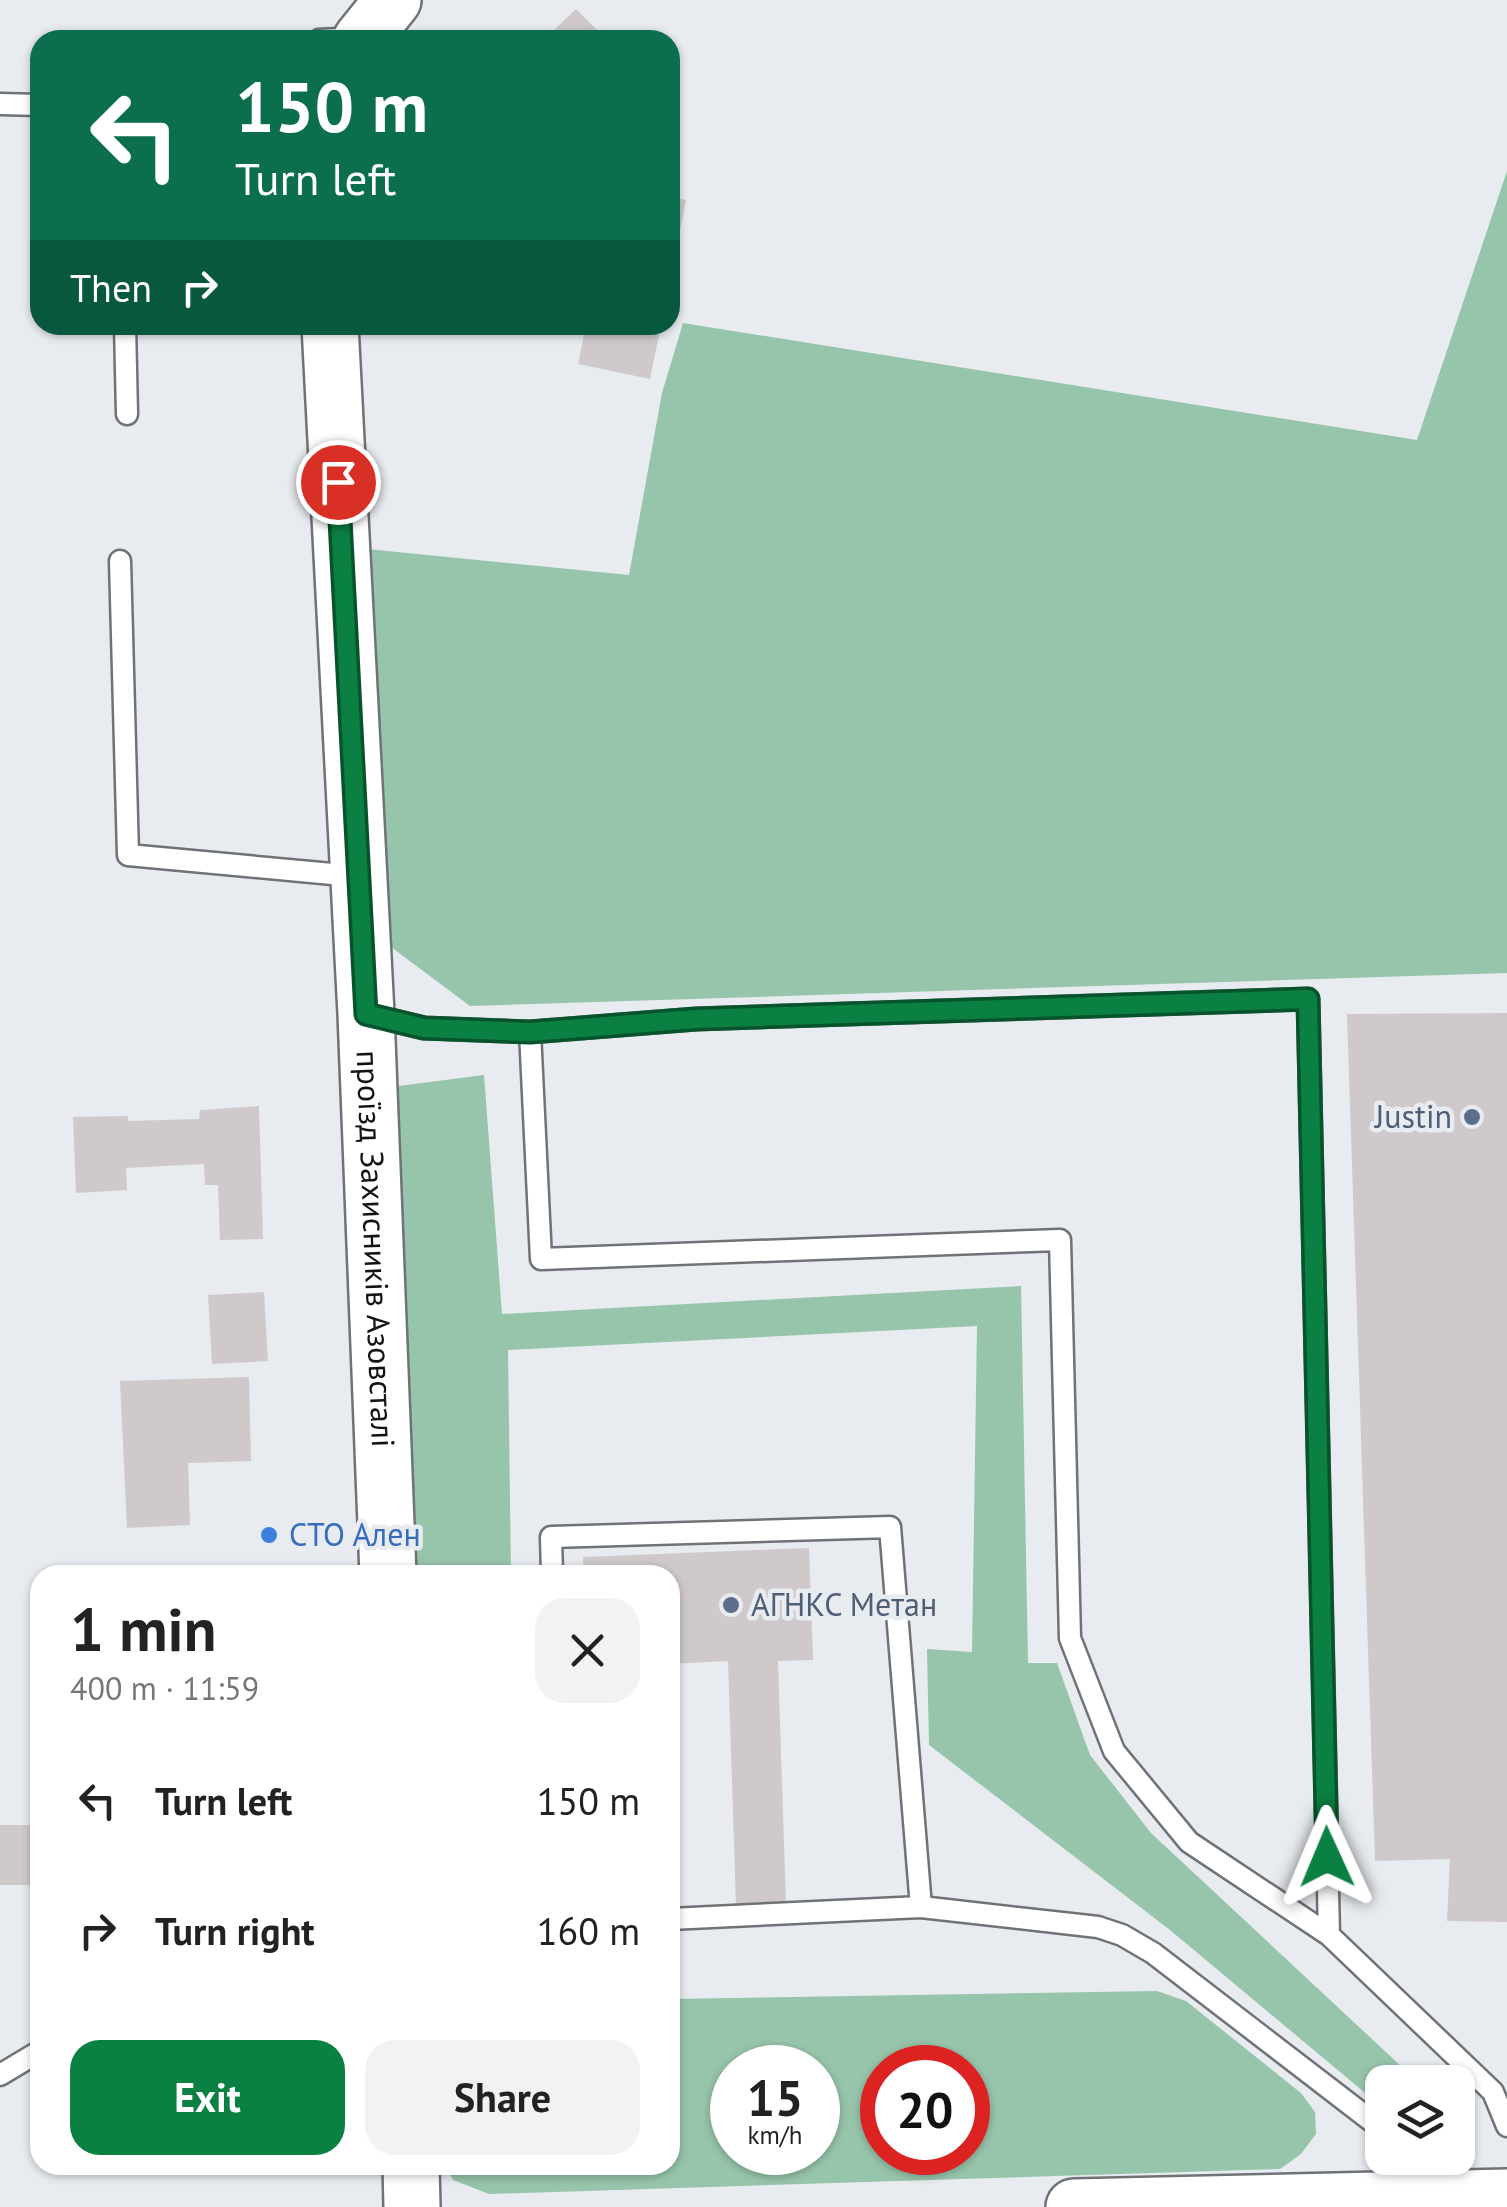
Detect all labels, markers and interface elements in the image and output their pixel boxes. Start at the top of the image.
text: 150 m [235,61,428,151]
icon: left [70,70,200,200]
text: Turn left [235,149,396,207]
icon: right [172,260,227,315]
text: Then [70,263,152,312]
pin [296,440,381,525]
icon: arrive [311,455,366,510]
street label: проїзд Захисників Азовсталі [347,1049,405,1448]
place label: Justin [1373,1095,1452,1137]
marker: Justin [1461,1106,1483,1128]
place label: СТО Ален [289,1513,421,1555]
marker: СТО Ален [258,1524,280,1546]
place label: АГНКС Метан [751,1583,937,1625]
text: 1 min [70,1590,216,1668]
marker: АГНКС Метан [720,1594,742,1616]
button: close [535,1598,640,1703]
text: 400 m · 11:59 [70,1667,259,1709]
icon: left [70,1773,125,1828]
text: Turn left [155,1776,292,1825]
text: 150 m [537,1776,640,1825]
position arrow [1275,1805,1379,1909]
icon: right [70,1903,125,1958]
text: Turn right [155,1906,315,1955]
text: 160 m [537,1906,640,1955]
button: Exit [70,2040,345,2155]
button: Share [365,2040,640,2155]
speed limit sign: 20 [860,2045,990,2175]
text: 15 [747,2065,803,2130]
map controls [1365,2065,1475,2175]
button: layers [1365,2065,1475,2175]
text: km/h [748,2119,802,2151]

